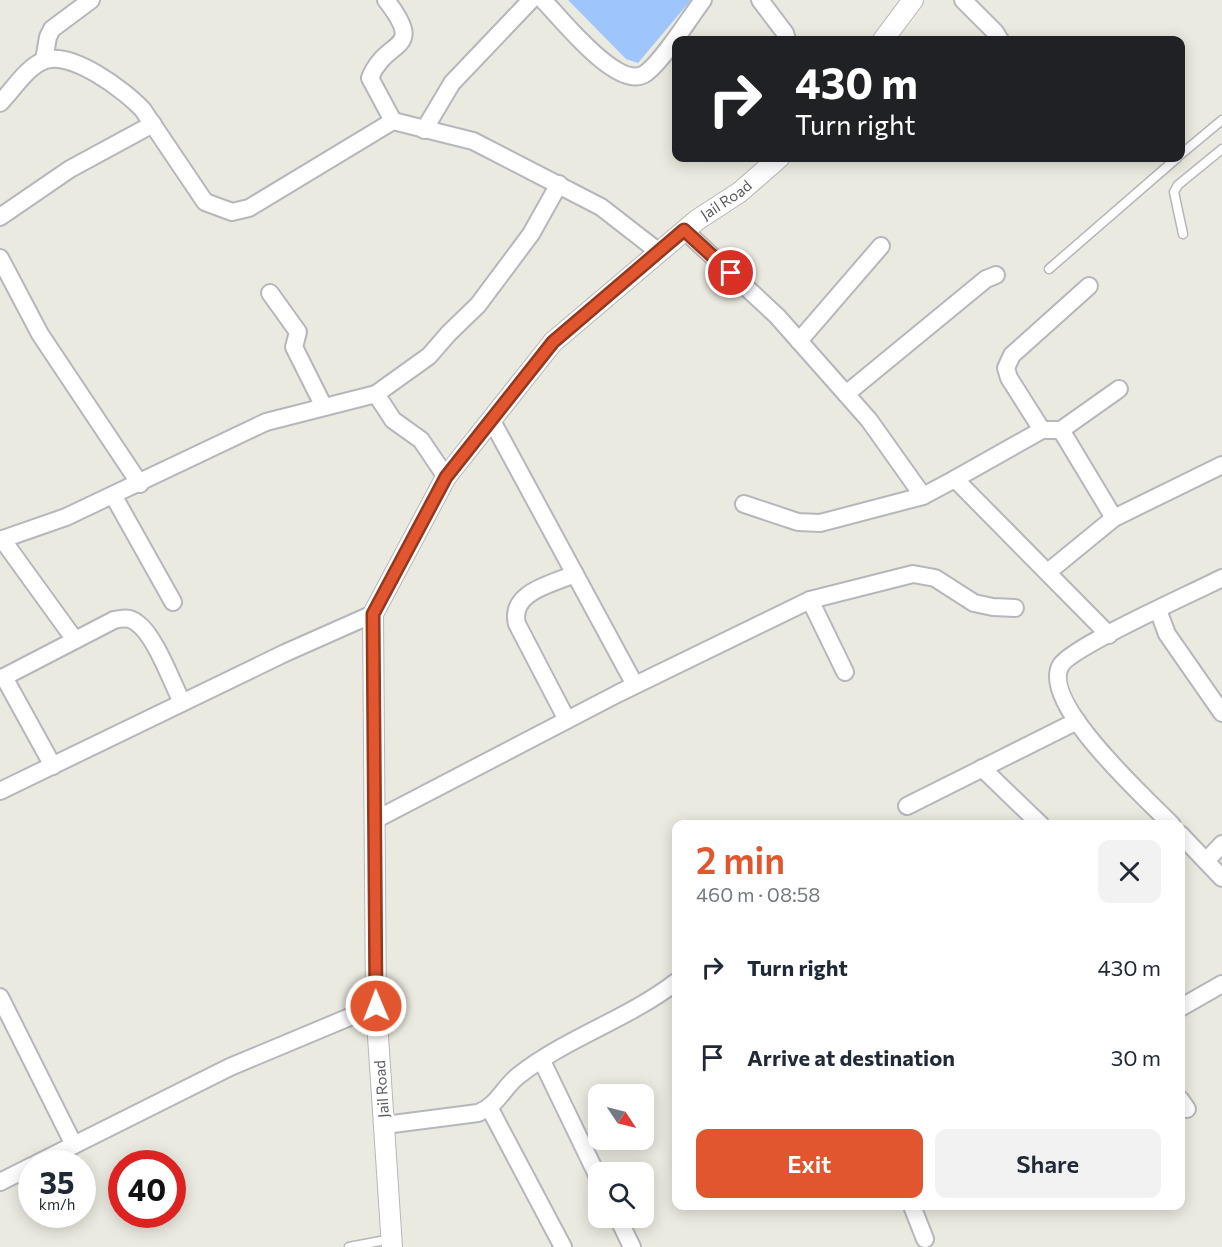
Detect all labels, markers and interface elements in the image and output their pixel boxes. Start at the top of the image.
text: 430 m [795,56,918,108]
icon: right [696,60,774,138]
text: Turn right [795,108,915,141]
street label: Jail Road [697,176,755,223]
pin [705,247,756,298]
icon: arrive [714,256,747,289]
text: 2 min [696,837,785,881]
button: close [1098,840,1161,903]
text: 460 m · 08:58 [696,882,820,906]
icon: right [696,951,729,984]
text: Turn right [747,954,848,981]
text: 430 m [1097,954,1161,981]
position arrow [344,974,408,1038]
icon: arrive [696,1041,729,1074]
text: Arrive at destination [747,1044,955,1071]
text: 30 m [1111,1044,1161,1071]
street label: Jail Road [370,1060,392,1119]
north arrow [588,1084,654,1150]
map controls [588,1084,654,1228]
button: Exit [696,1129,923,1198]
button: Share [935,1129,1161,1198]
speed limit sign: 40 [108,1150,186,1228]
button: search [588,1162,654,1228]
text: 35 [40,1163,74,1200]
text: km/h [39,1195,75,1213]

